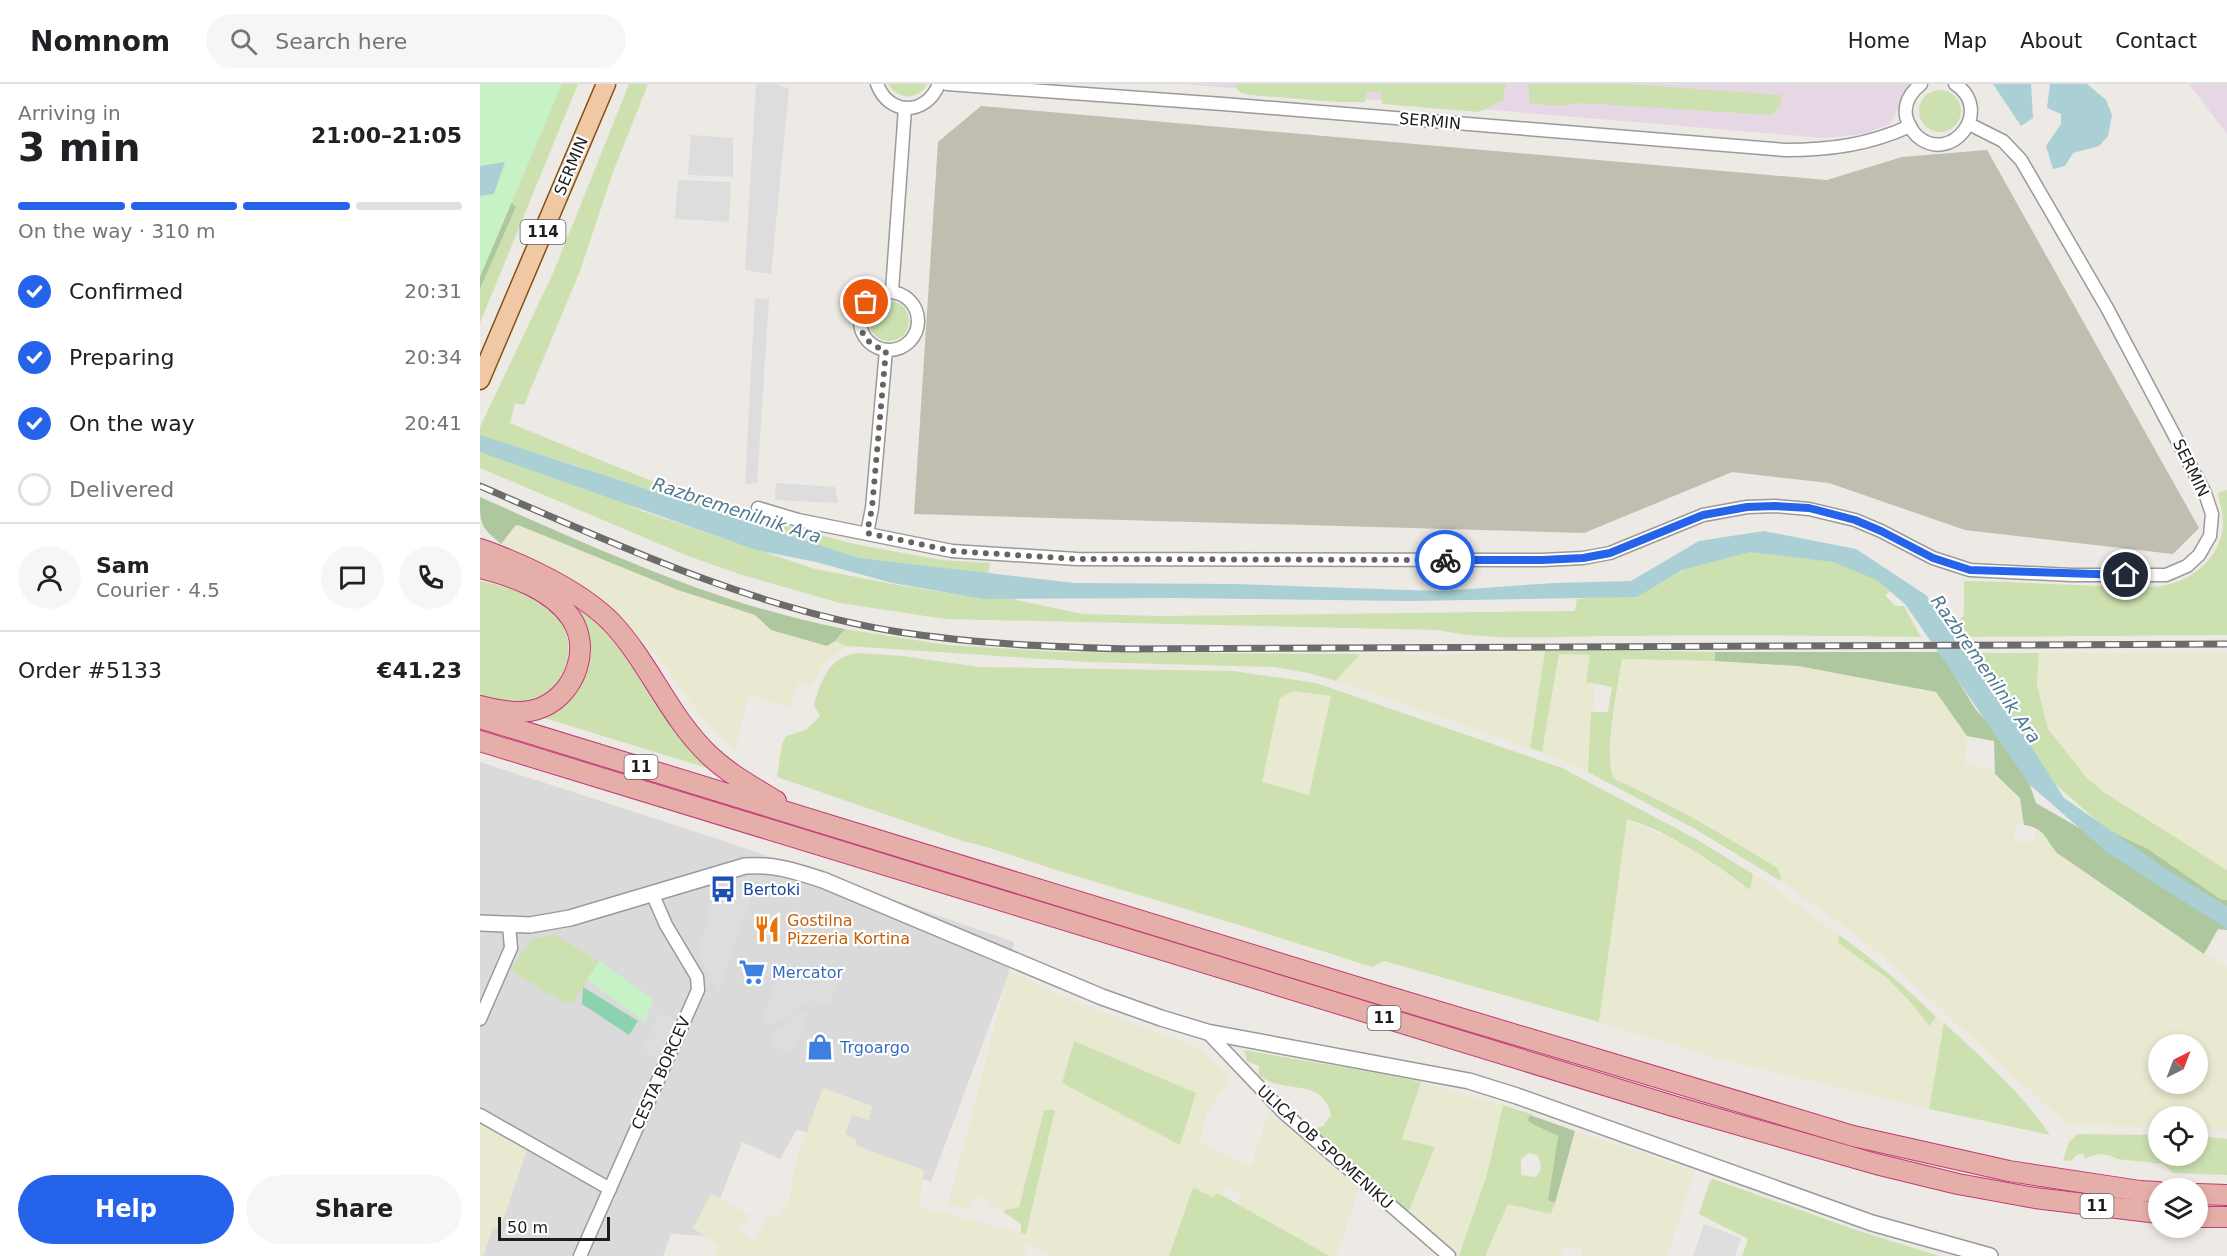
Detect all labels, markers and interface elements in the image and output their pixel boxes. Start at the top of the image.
search box [206,14,626,68]
text: Nomnom [30,25,170,58]
icon: search [227,25,260,58]
text: Search here [275,29,407,54]
text: Home [1848,29,1910,53]
text: Map [1943,29,1987,53]
text: About [2020,29,2082,53]
text: Contact [2115,29,2197,53]
text: Arriving in [18,101,121,125]
street label: SERMIN [1398,109,1462,133]
text: 21:00–21:05 [311,123,462,148]
text: 3 min [18,125,140,170]
street label: SERMIN [550,134,592,198]
text: On the way · 310 m [18,219,216,243]
road number: 114 [520,220,566,244]
icon: check [18,275,51,308]
pin [840,276,891,327]
text: Confirmed [69,279,183,304]
text: 20:31 [404,279,462,303]
icon: bag [849,285,882,318]
icon: check [18,341,51,374]
text: Preparing [69,345,175,370]
text: 20:34 [404,345,462,369]
icon: check [18,407,51,440]
text: On the way [69,411,195,436]
text: 20:41 [404,411,462,435]
street label: SERMIN [2169,436,2213,500]
water label: Razbremenilnik Ara [650,473,824,547]
text: Delivered [69,477,174,502]
courier [1415,530,1475,590]
icon: bike [1429,544,1462,577]
button: person [18,546,81,609]
button: chat [321,546,384,609]
button: phone [399,546,462,609]
pin [2100,549,2151,600]
text: Sam [96,553,150,578]
icon: home [2109,558,2142,591]
text: Courier · 4.5 [96,578,220,602]
water label: Razbremenilnik Ara [1927,591,2045,747]
text: Order #5133 [18,658,162,683]
text: €41.23 [377,658,462,683]
road number: 11 [624,755,658,779]
bus stop icon: Bertoki [708,874,738,904]
place label: Bertoki [743,880,800,899]
place label: Gostilna Pizzeria Kortina [787,911,910,948]
restaurant icon: Gostilna Pizzeria Kortina [752,914,782,944]
supermarket icon: Mercator [737,957,767,987]
place label: Mercator [772,963,844,982]
road number: 11 [1368,1006,1400,1030]
street label: CESTA BORCEV [628,1013,694,1133]
shop icon: Trgoargo [805,1032,835,1062]
north arrow [2148,1034,2208,1094]
map controls [2148,1034,2208,1238]
place label: Trgoargo [839,1038,910,1057]
street label: ULICA OB SPOMENIKU [1253,1081,1397,1213]
button: locate [2148,1106,2208,1166]
button: Help [18,1175,234,1244]
button: Share [246,1175,462,1244]
button: layers [2148,1178,2208,1238]
road number: 11 [2080,1194,2114,1218]
scale bar [498,1214,610,1242]
text: 50 m [507,1218,548,1237]

